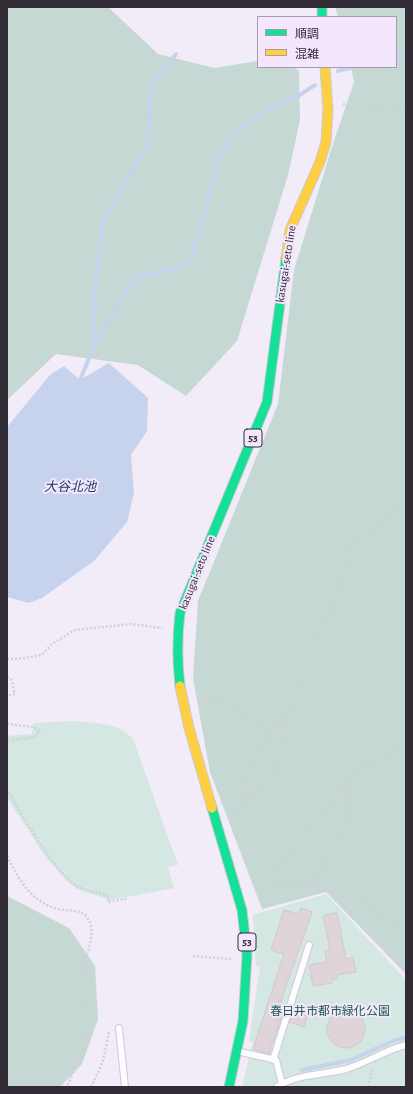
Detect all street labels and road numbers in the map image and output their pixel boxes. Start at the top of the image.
street label: kasugai-seto line [273,224,299,304]
road number: 53 [244,429,262,447]
street label: kasugai-seto line [176,534,218,612]
road number: 53 [238,933,256,951]

